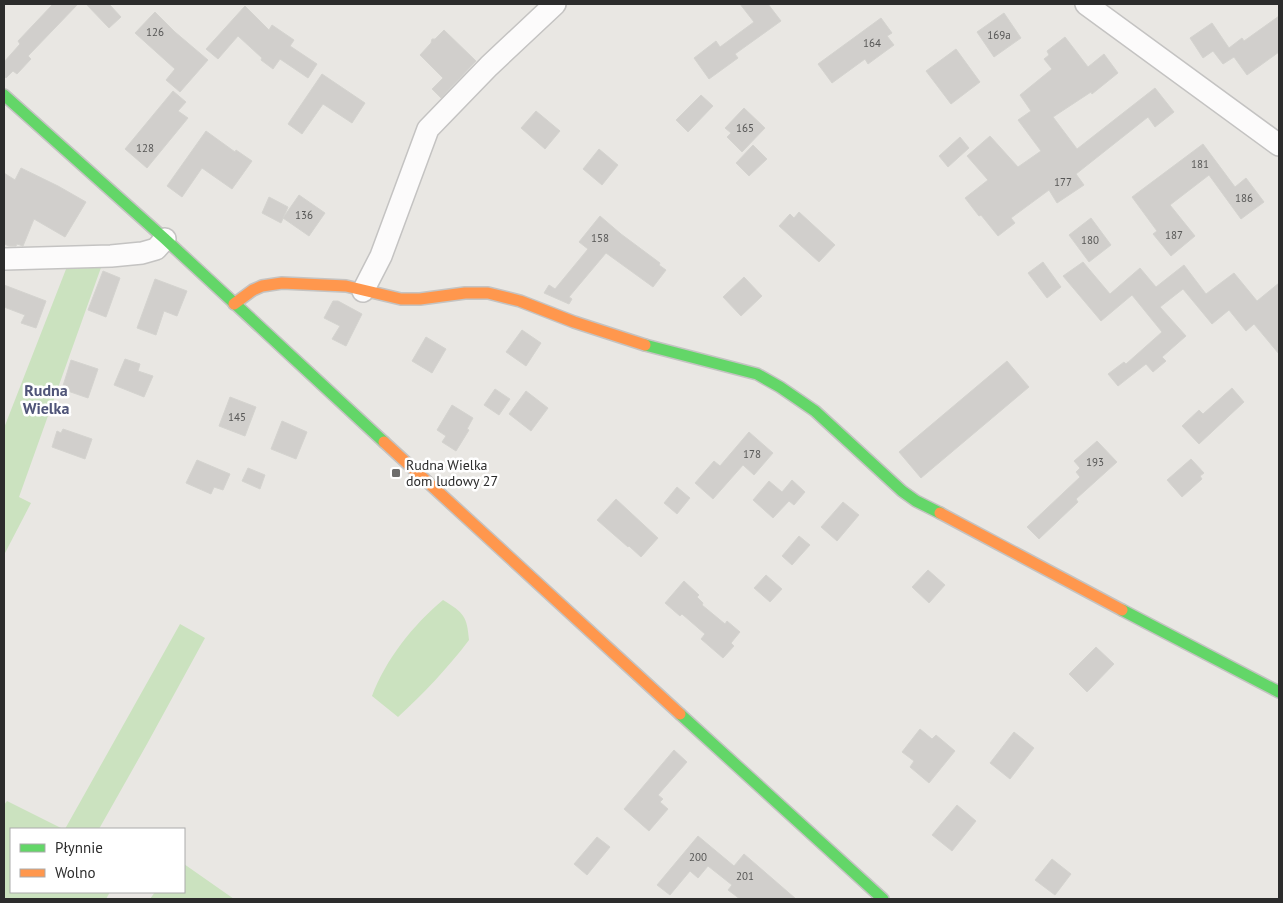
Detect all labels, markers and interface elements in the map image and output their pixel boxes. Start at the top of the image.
house number: 126 [146,25,164,39]
house number: 169a [987,28,1011,42]
house number: 164 [863,36,881,50]
house number: 165 [736,121,754,135]
house number: 128 [136,141,154,155]
house number: 181 [1191,157,1209,171]
house number: 177 [1054,175,1072,189]
house number: 186 [1235,191,1253,205]
house number: 136 [295,208,313,222]
house number: 187 [1165,228,1183,242]
house number: 158 [591,231,609,245]
house number: 180 [1081,233,1099,247]
district label: Rudna Wielka [23,380,69,418]
house number: 145 [228,410,246,424]
house number: 178 [743,447,761,461]
house number: 193 [1086,455,1104,469]
place label: Rudna Wielka dom ludowy 27 [406,456,498,490]
marker: Rudna Wielka dom ludowy 27 [390,467,402,479]
legend [10,828,185,893]
text: Płynnie [55,838,103,857]
house number: 200 [689,850,707,864]
text: Wolno [55,863,95,882]
house number: 201 [736,869,754,883]

